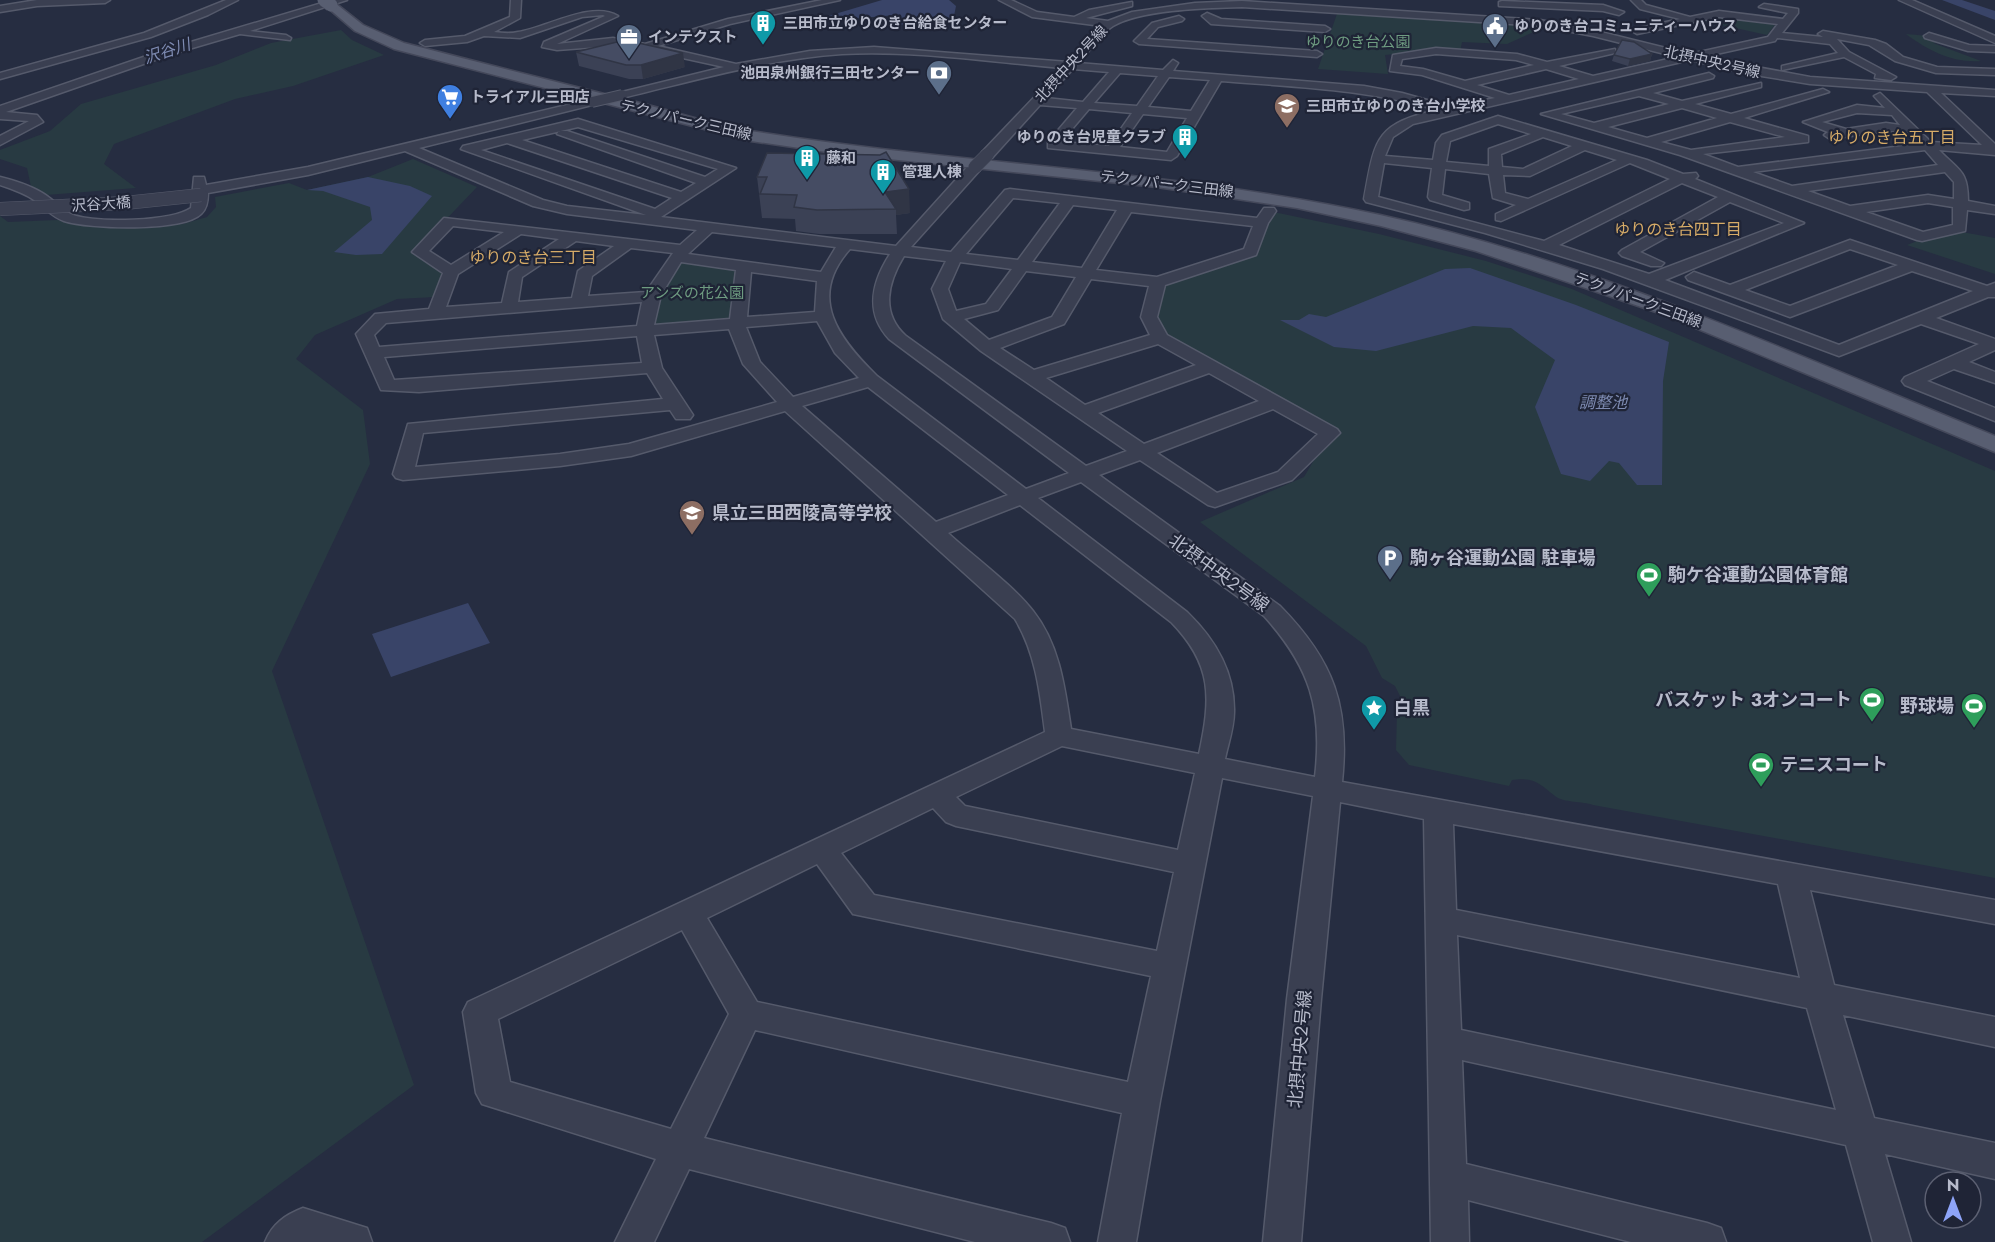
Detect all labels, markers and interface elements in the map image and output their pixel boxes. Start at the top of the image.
building icon: 三田市立ゆりのき台給食センター [748,8,778,46]
public building icon: ゆりのき台コミュニティーハウス [1480,11,1510,49]
place label: 三田市立ゆりのき台給食センター [783,12,1008,34]
place label: ゆりのき台コミュニティーハウス [1514,15,1737,37]
street label: 北摂中央２号線 [1029,20,1113,108]
office icon: インテクスト [614,22,644,60]
place label: インテクスト [648,26,738,48]
park label: ゆりのき台公園 [1306,31,1410,53]
water label: 沢谷川 [141,32,195,69]
street label: 北摂中央２号線 [1661,40,1763,84]
bank icon: 池田泉州銀行三田センター [924,58,954,96]
place label: 池田泉州銀行三田センター [740,62,920,84]
supermarket icon: トライアル三田店 [435,82,465,120]
place label: トライアル三田店 [470,86,590,108]
school or university icon: 三田市立ゆりのき台小学校 [1272,91,1302,129]
street label: テクノパーク三田線 [618,94,754,146]
place label: 三田市立ゆりのき台小学校 [1306,95,1486,117]
building icon: ゆりのき台児童クラブ [1170,122,1200,160]
place label: ゆりのき台児童クラブ [1016,126,1166,148]
district label: ゆりのき台五丁目 [1828,126,1956,149]
building icon: 藤和 [792,143,822,181]
place label: 藤和 [826,147,856,169]
building icon: 管理人棟 [868,157,898,195]
place label: 管理人棟 [902,161,962,183]
street label: テクノパーク三田線 [1099,165,1235,203]
street label: 沢谷大橋 [70,191,132,217]
district label: ゆりのき台四丁目 [1614,218,1742,241]
district label: ゆりのき台三丁目 [469,246,597,269]
street label: テクノパーク三田線 [1571,267,1705,333]
park label: アンズの花公園 [640,282,744,304]
water label: 調整池 [1579,391,1629,414]
school or university icon: 県立三田西陵高等学校 [677,498,707,536]
place label: 県立三田西陵高等学校 [712,500,892,526]
street label: 北摂中央２号線 [1163,528,1275,618]
parking icon: 駒ヶ谷運動公園 駐車場 [1375,543,1405,581]
place label: 駒ヶ谷運動公園 駐車場 [1410,545,1595,571]
sports icon: 駒ケ谷運動公園体育館 [1634,560,1664,598]
place label: 駒ケ谷運動公園体育館 [1668,562,1848,588]
sports icon: バスケット ３オンコート [1857,685,1887,723]
place label: バスケット ３オンコート [1655,687,1852,713]
sports icon: 野球場 [1959,691,1989,729]
place icon: 白黒 [1359,693,1389,731]
place label: 野球場 [1900,693,1954,719]
place label: 白黒 [1394,695,1430,721]
sports icon: テニスコート [1746,750,1776,788]
place label: テニスコート [1780,752,1888,778]
street label: 北摂中央２号線 [1282,989,1318,1109]
north arrow [1923,1170,1983,1230]
text: N [1947,1174,1959,1197]

